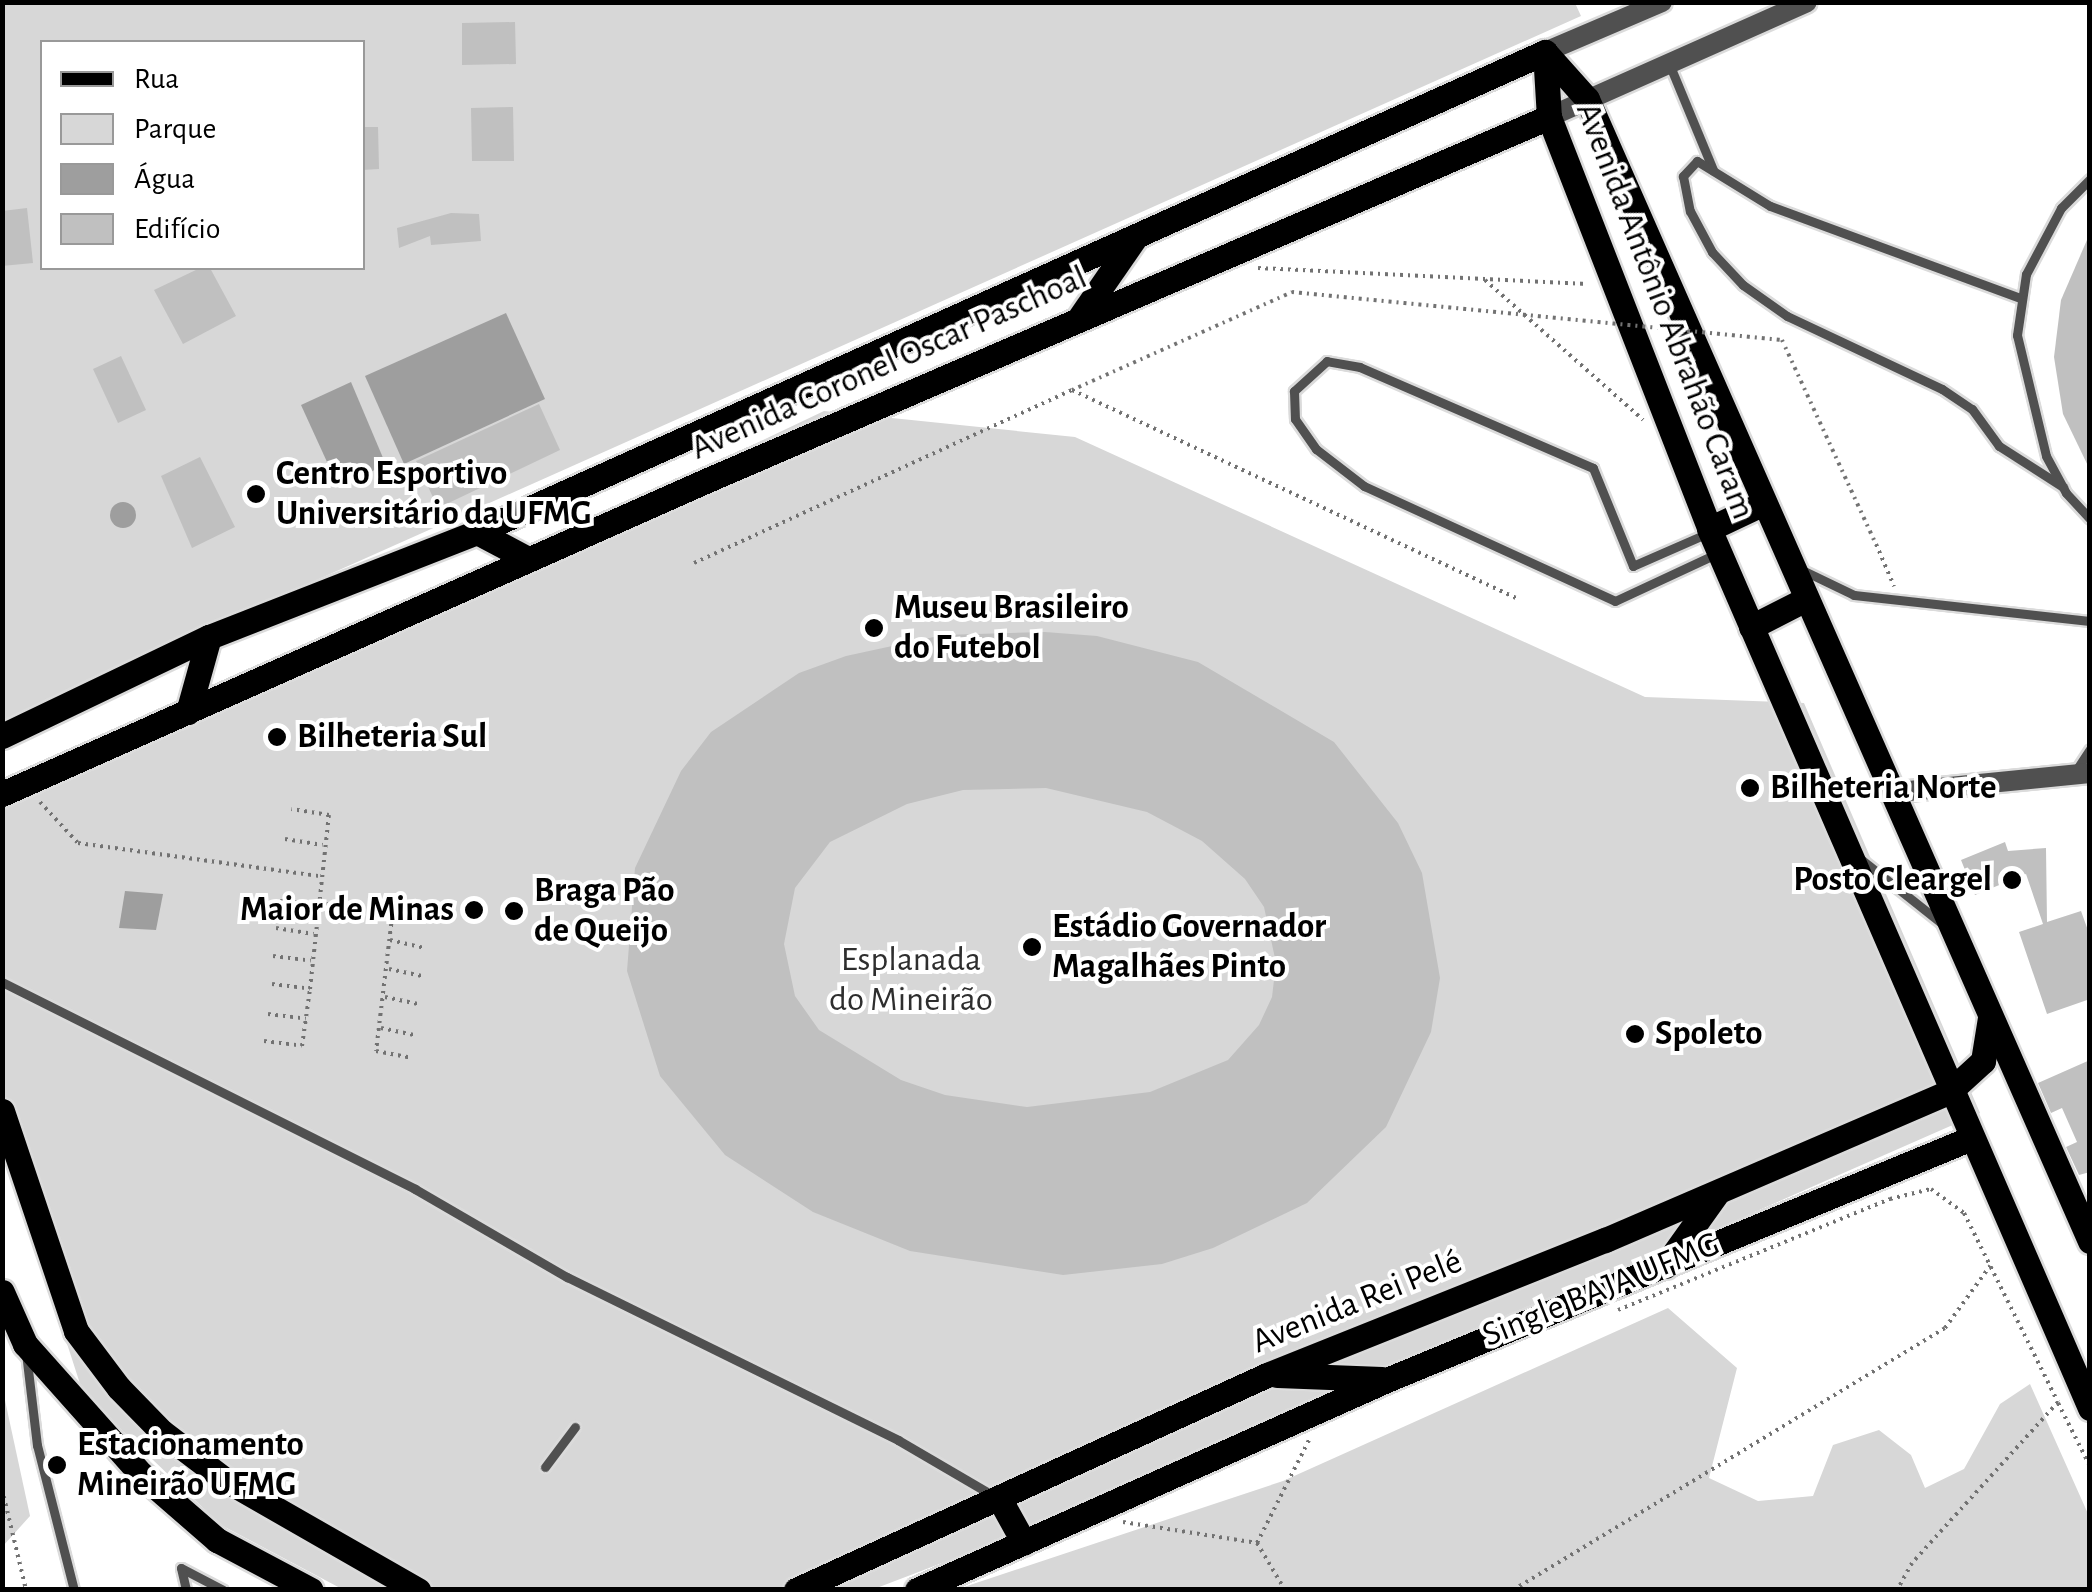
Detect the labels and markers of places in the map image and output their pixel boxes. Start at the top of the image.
place label: Centro Esportivo Universitário da UFMG [276,453,591,535]
marker: Centro Esportivo Universitário da UFMG [245,483,267,505]
place label: Museu Brasileiro do Futebol [894,587,1129,669]
marker: Museu Brasileiro do Futebol [863,617,885,639]
place label: Bilheteria Sul [297,716,487,758]
marker: Bilheteria Sul [266,726,288,748]
place label: Bilheteria Norte [1770,767,1996,809]
marker: Bilheteria Norte [1739,777,1761,799]
place label: Posto Cleargel [1793,859,1992,901]
marker: Posto Cleargel [2001,869,2023,891]
place label: Braga Pão de Queijo [534,870,675,952]
place label: Maior de Minas [240,889,454,931]
marker: Maior de Minas [463,899,485,921]
marker: Braga Pão de Queijo [503,900,525,922]
place label: Estádio Governador Magalhães Pinto [1052,906,1326,988]
marker: Estádio Governador Magalhães Pinto [1021,936,1043,958]
place label: Spoleto [1655,1013,1762,1055]
marker: Spoleto [1624,1023,1646,1045]
place label: Estacionamento Mineirão UFMG [77,1424,304,1506]
marker: Estacionamento Mineirão UFMG [46,1454,68,1476]

